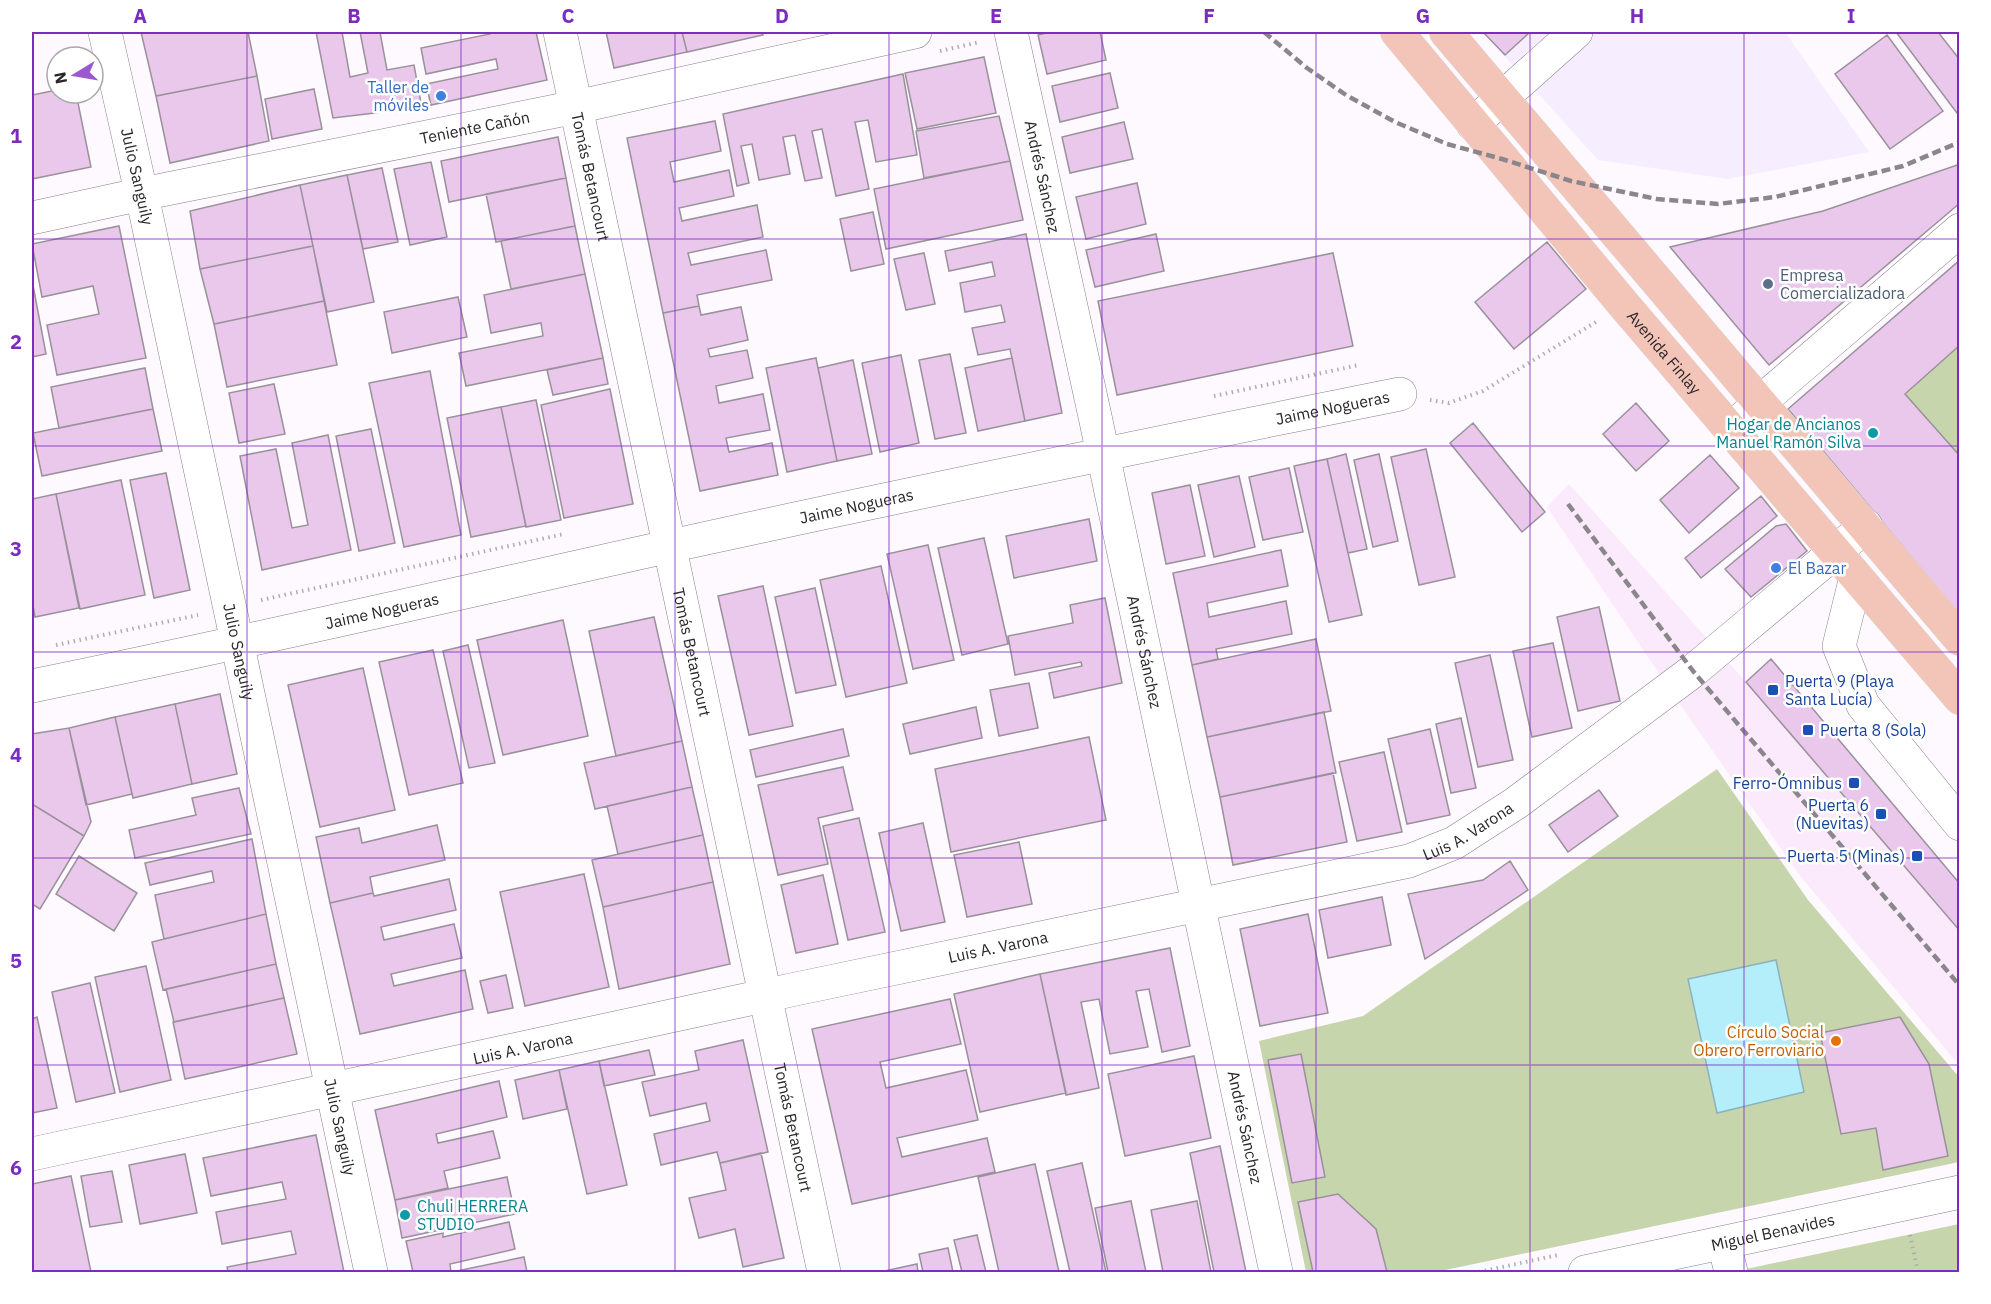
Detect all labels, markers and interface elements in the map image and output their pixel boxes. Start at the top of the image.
text: A [133,2,147,29]
text: B [347,2,361,29]
text: C [561,2,575,29]
text: D [775,2,789,29]
text: E [990,2,1002,29]
text: F [1203,2,1215,29]
text: G [1416,2,1430,29]
text: H [1630,2,1644,29]
text: I [1847,2,1855,29]
north arrow [45,45,105,105]
text: N [49,70,71,85]
place label: Taller de móviles [367,77,429,115]
marker: Taller de móviles [434,89,448,103]
street label: Teniente Cañón [418,107,532,148]
street label: Tomás Betancourt [567,110,614,243]
street label: Andrés Sánchez [1021,118,1065,235]
text: 1 [10,122,22,149]
street label: Julio Sanguily [117,126,158,227]
place label: Empresa Comercializadora [1780,265,1905,303]
marker: Empresa Comercializadora [1761,277,1775,291]
street label: Avenida Finlay [1623,306,1706,398]
text: 2 [10,328,22,355]
street label: Jaime Nogueras [1274,386,1391,429]
place label: Hogar de Ancianos Manuel Ramón Silva [1716,414,1861,452]
marker: Hogar de Ancianos Manuel Ramón Silva [1866,426,1880,440]
street label: Jaime Nogueras [798,484,915,528]
text: 3 [10,535,22,562]
place label: El Bazar [1788,558,1846,578]
marker: El Bazar [1769,561,1783,575]
street label: Tomás Betancourt [669,586,715,718]
street label: Jaime Nogueras [323,588,441,633]
street label: Andrés Sánchez [1123,593,1166,710]
street label: Julio Sanguily [219,601,259,702]
place label: Puerta 9 (Playa Santa Lucía) [1785,671,1894,709]
marker: Puerta 9 (Playa Santa Lucía) [1766,683,1780,697]
place label: Puerta 8 (Sola) [1820,720,1927,740]
marker: Puerta 8 (Sola) [1801,723,1815,737]
text: 4 [10,741,22,768]
place label: Ferro-Ómnibus [1733,772,1842,793]
marker: Ferro-Ómnibus [1847,776,1861,790]
place label: Puerta 6 (Nuevitas) [1795,795,1869,833]
street label: Luis A. Varona [1420,797,1517,865]
marker: Puerta 6 (Nuevitas) [1874,807,1888,821]
place label: Puerta 5 (Minas) [1787,846,1905,866]
marker: Puerta 5 (Minas) [1910,849,1924,863]
street label: Luis A. Varona [946,927,1050,967]
text: 5 [10,947,22,974]
place label: Círculo Social Obrero Ferroviario [1693,1022,1824,1060]
street label: Luis A. Varona [471,1027,575,1068]
marker: Círculo Social Obrero Ferroviario [1829,1034,1843,1048]
street label: Tomás Betancourt [770,1061,817,1194]
street label: Andrés Sánchez [1224,1069,1267,1186]
street label: Julio Sanguily [320,1077,360,1178]
text: 6 [10,1154,22,1181]
place label: Chuli HERRERA STUDIO [417,1196,528,1234]
marker: Chuli HERRERA STUDIO [398,1208,412,1222]
street label: Miguel Benavides [1709,1209,1836,1255]

